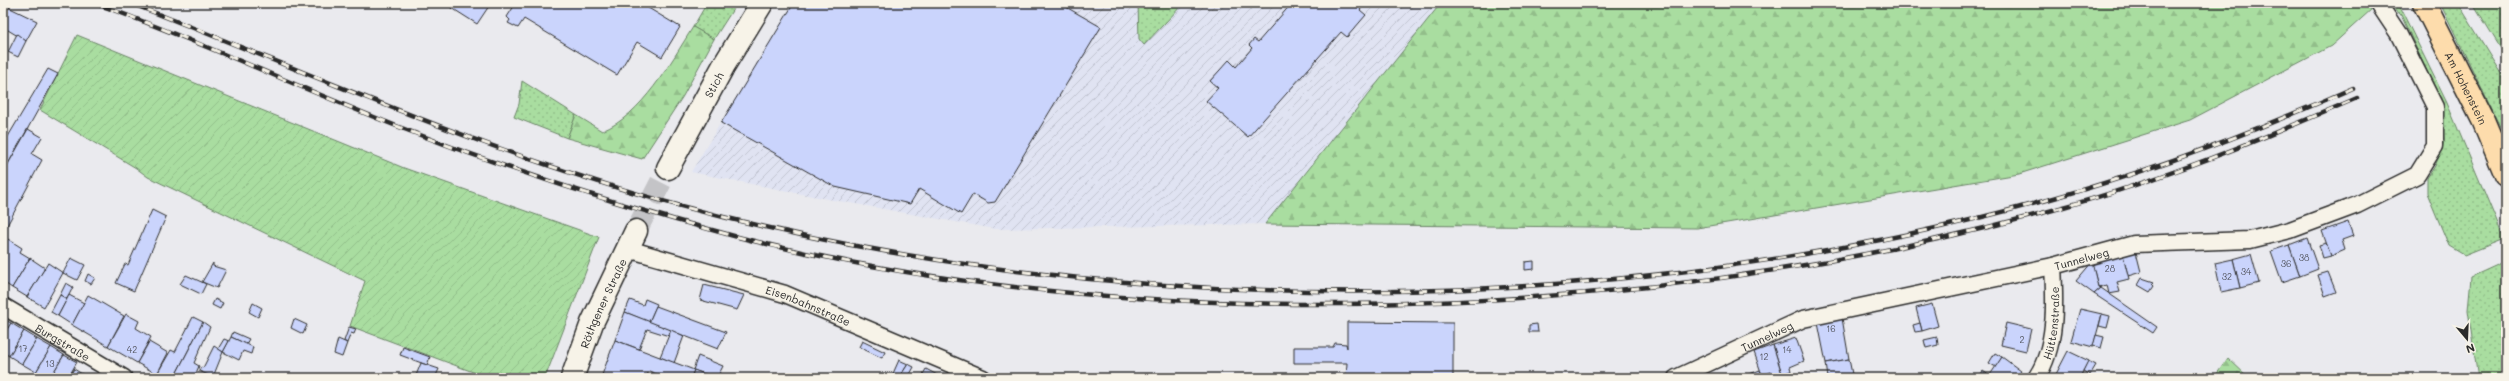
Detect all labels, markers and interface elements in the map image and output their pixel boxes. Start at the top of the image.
street label: Am Hohenstein [2442,49,2491,127]
street label: Stich [700,69,726,100]
street label: Tunnelweg [2053,244,2110,273]
house number: 38 [2299,252,2310,263]
street label: Röthgener Straße [576,256,629,350]
house number: 36 [2281,258,2291,269]
house number: 28 [2105,263,2116,274]
house number: 34 [2241,266,2252,277]
house number: 32 [2222,271,2232,282]
street label: Eisenbahnstraße [764,281,853,329]
street label: Hüttenstraße [2039,286,2062,361]
street label: Tunnelweg [1738,317,1795,354]
north arrow [2447,319,2487,359]
street label: Burgstraße [33,320,93,364]
house number: 16 [1826,323,1836,334]
house number: 2 [2019,334,2025,345]
text: N [2464,340,2477,357]
house number: 17 [18,343,28,354]
house number: 42 [127,344,137,355]
house number: 14 [1782,344,1792,355]
house number: 12 [1759,351,1769,362]
house number: 13 [45,358,55,369]

